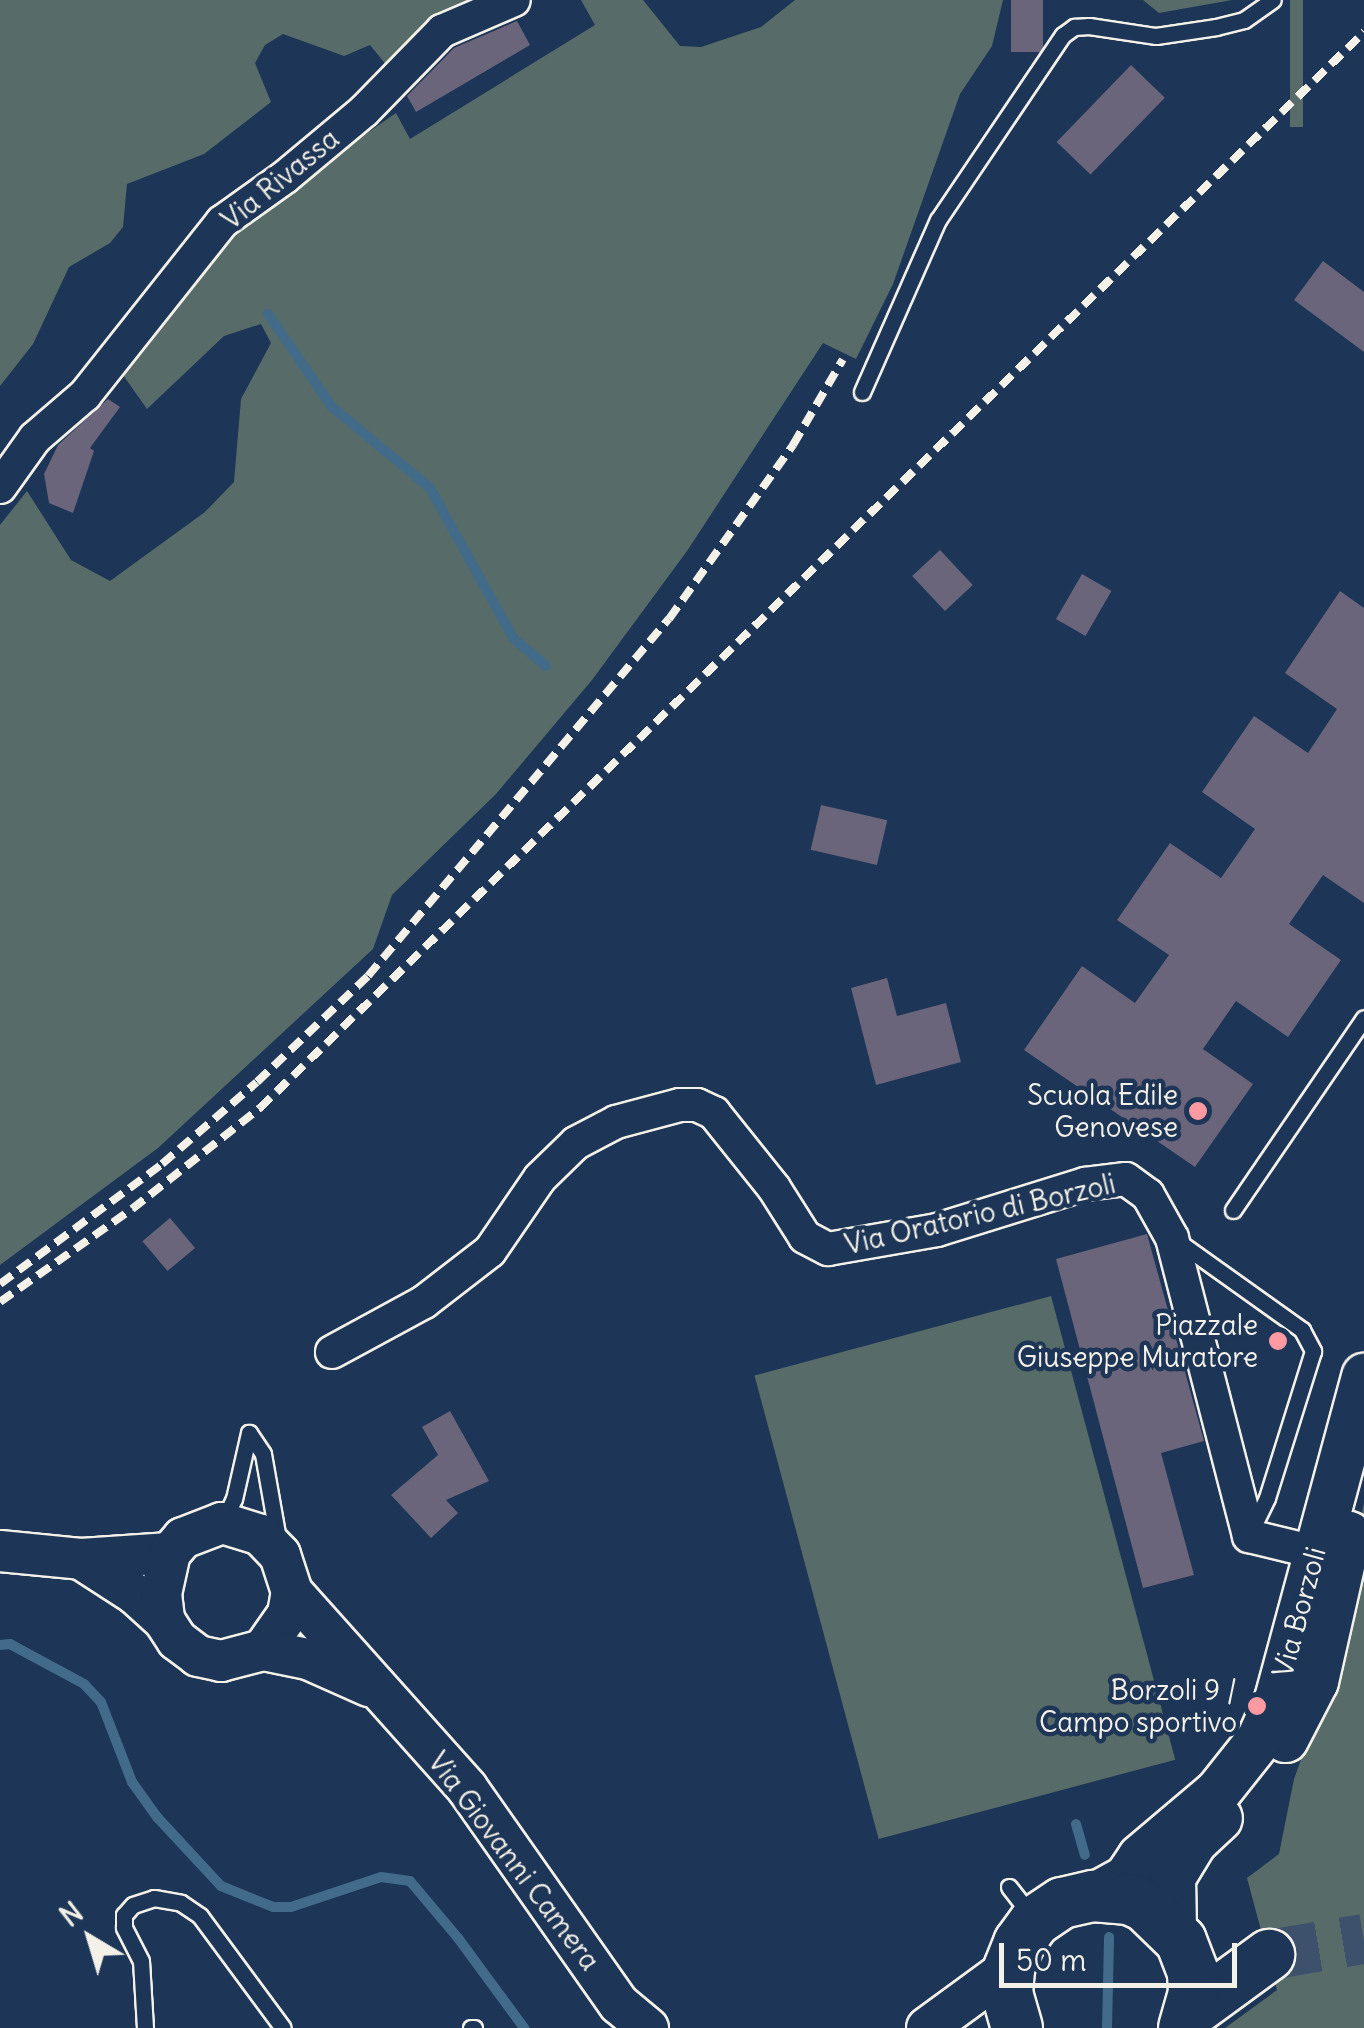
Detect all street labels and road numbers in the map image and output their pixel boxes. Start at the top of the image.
street label: Via Rivassa [214,121,346,237]
street label: Via Oratorio di Borzoli [841,1166,1119,1262]
street label: Via Borzoli [1266,1543,1332,1681]
street label: Via Giovanni Camera [421,1745,607,1977]

